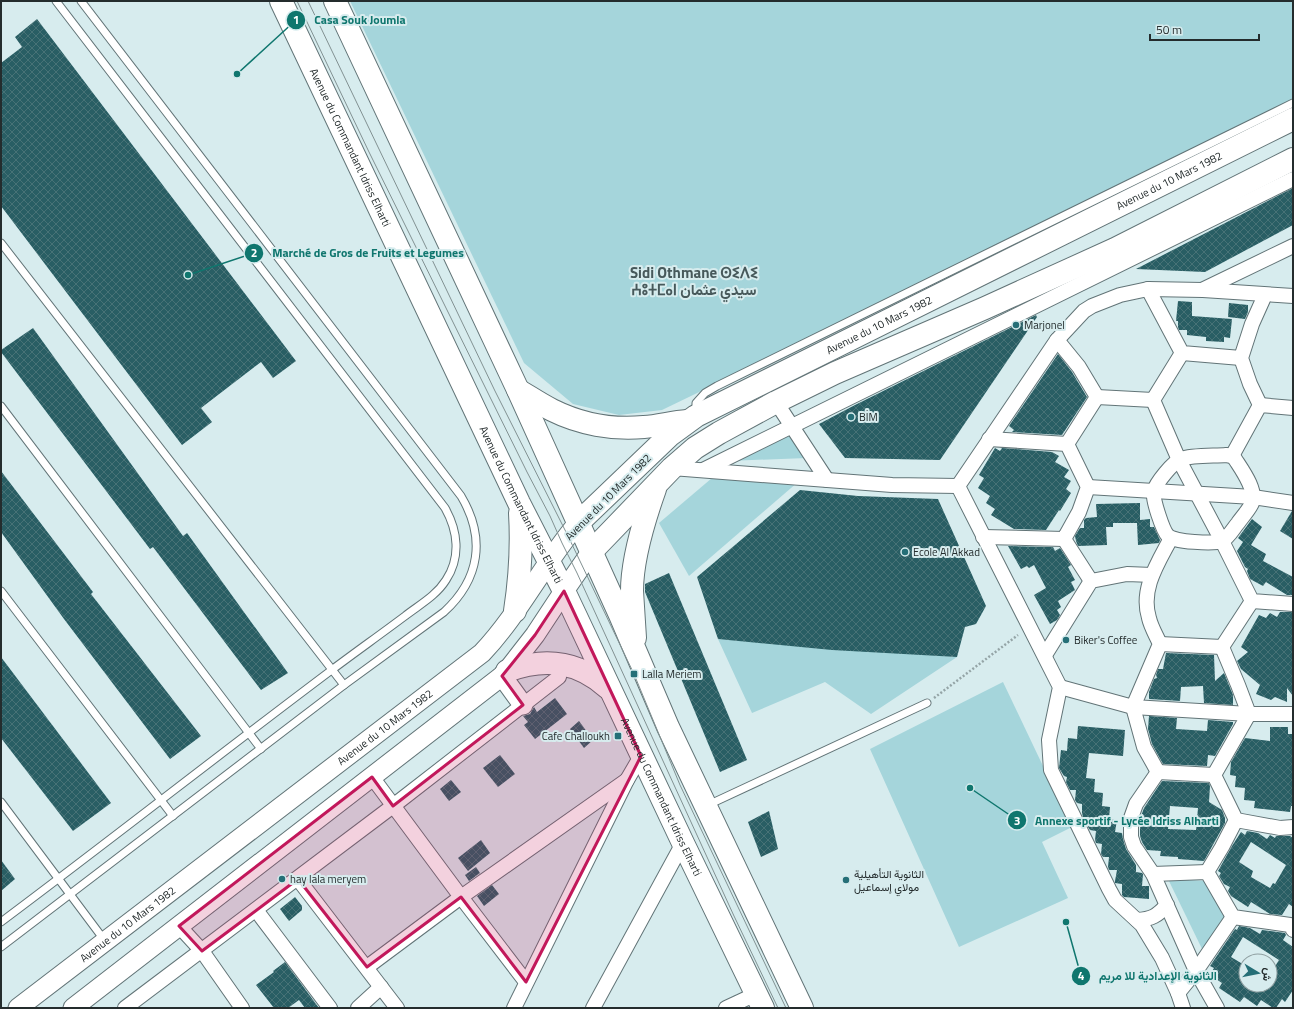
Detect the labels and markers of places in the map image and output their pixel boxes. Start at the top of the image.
callout: Casa Souk Joumla [286,8,414,32]
callout: Marché de Gros de Fruits et Legumes [244,241,471,265]
place label: Marjonel [1024,317,1065,333]
marker: Marjonel [1011,320,1021,330]
place label: BİM [859,409,878,425]
marker: BİM [846,412,856,422]
place label: Ecole Al Akkad [913,544,980,560]
marker: Ecole Al Akkad [900,547,910,557]
place label: Biker's Coffee [1074,632,1138,648]
marker: Biker's Coffee [1061,635,1071,645]
place label: Lalla Meriem [642,666,702,682]
marker: Lalla Meriem [629,669,639,679]
place label: Cafe Challoukh [542,728,610,744]
marker: Cafe Challoukh [613,731,623,741]
callout: Annexe sportif - Lycée Idriss Alharti [1007,808,1227,832]
place label: الثانوية التأهيلية مولاي إسماعيل [854,866,924,897]
place label: hay lala meryem [290,871,366,887]
marker: hay lala meryem [277,874,287,884]
marker: الثانوية التأهيلية مولاي إسماعيل [841,875,851,885]
callout: الثانوية الإعدادية للا مريم [1071,964,1225,988]

